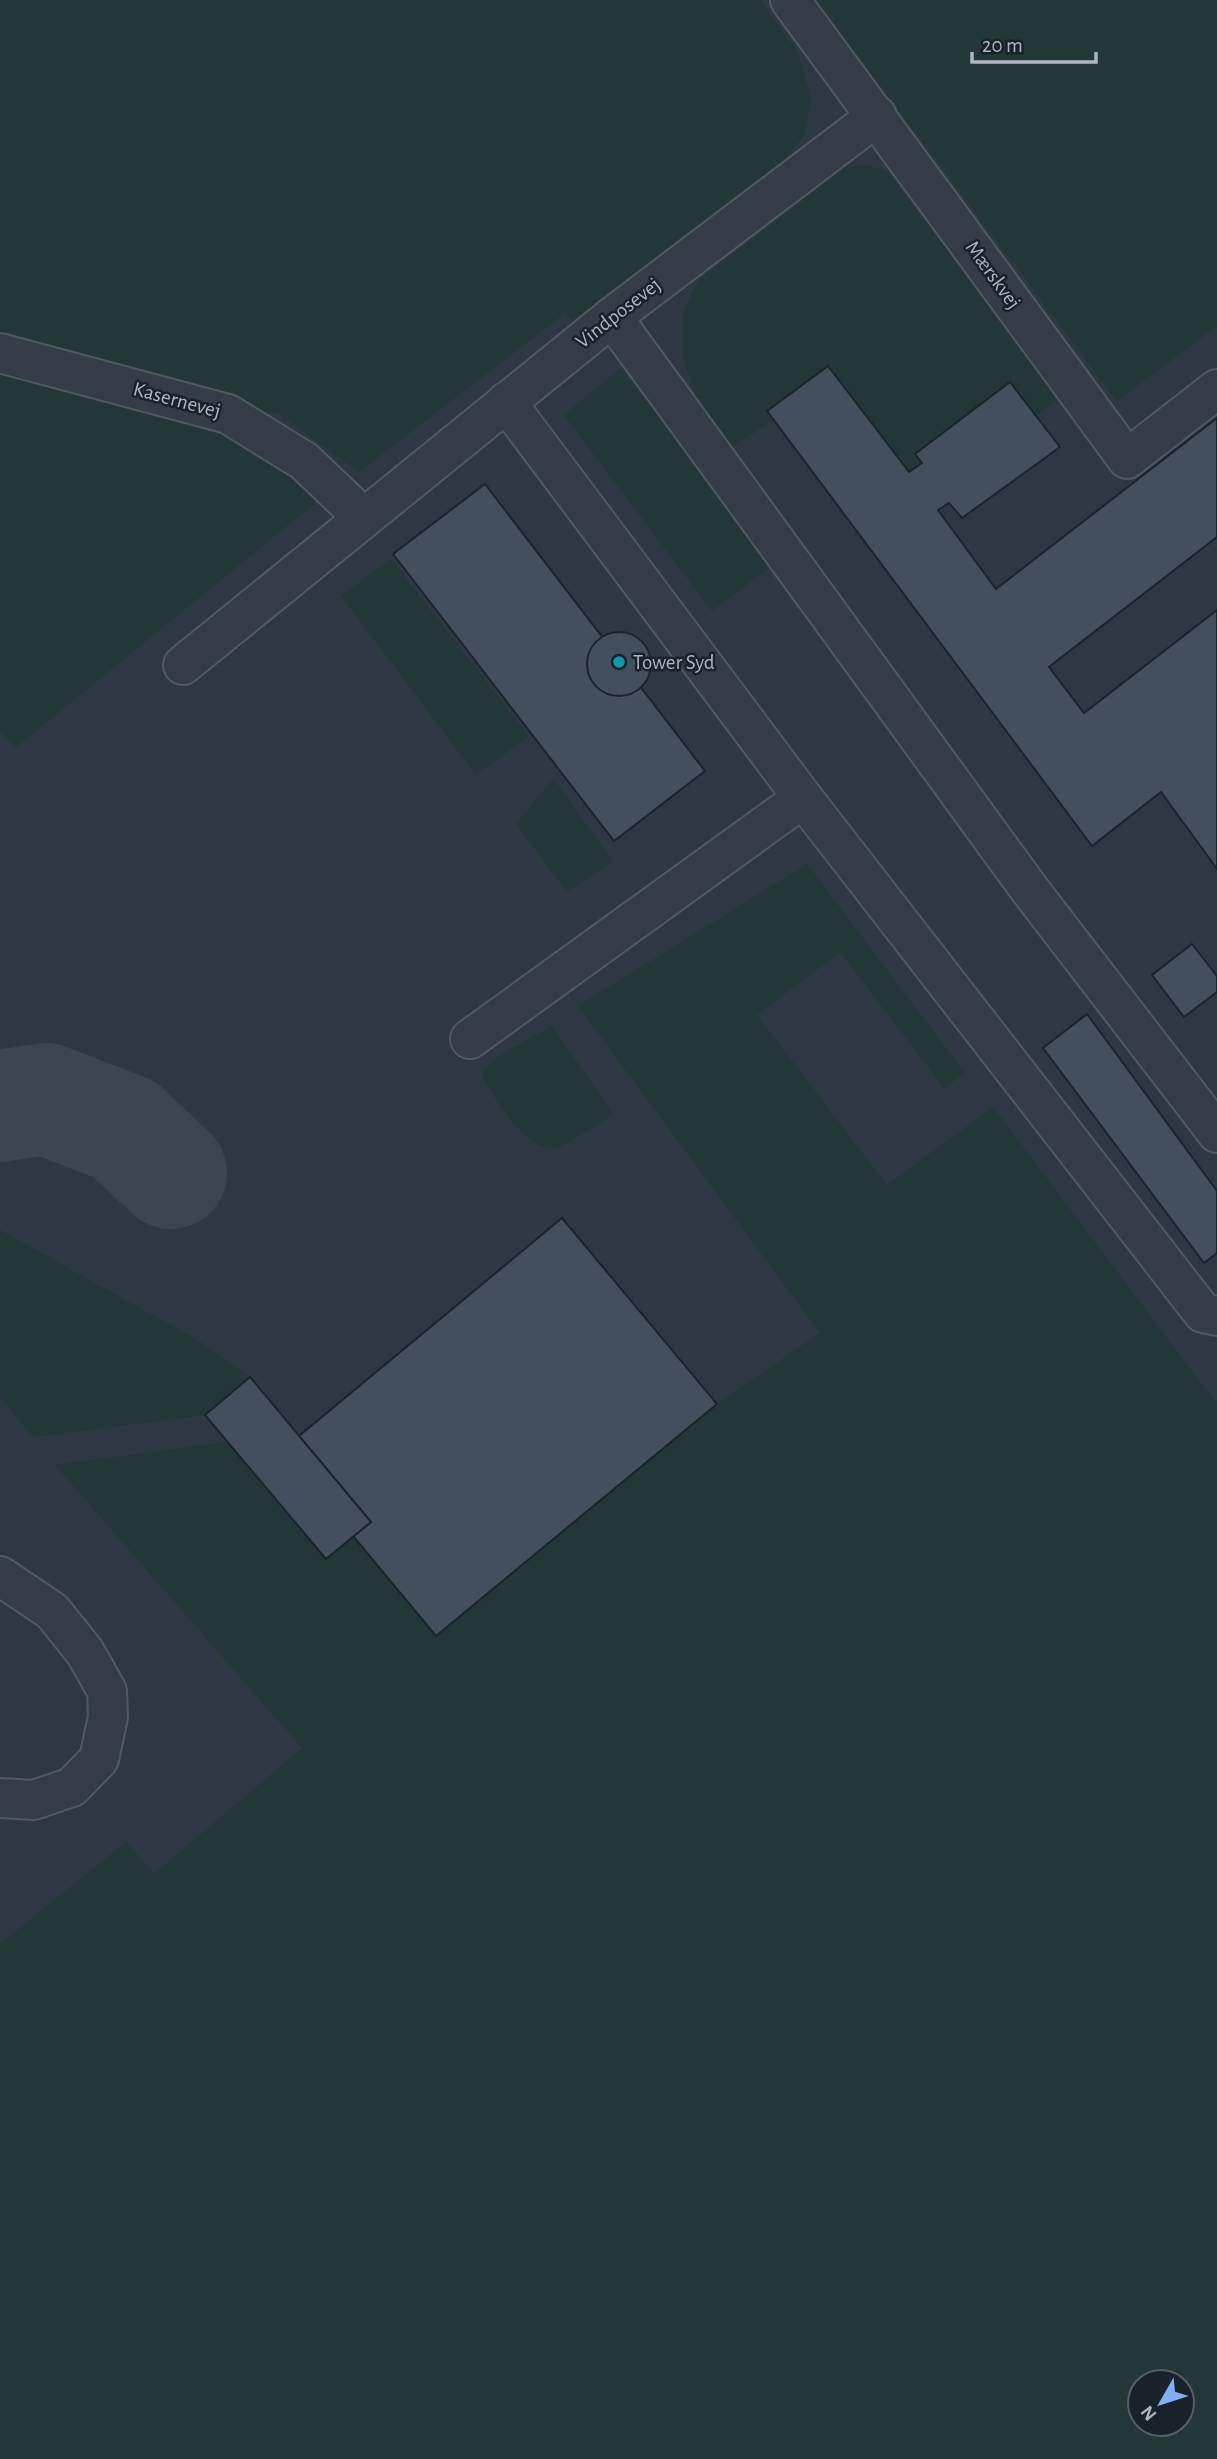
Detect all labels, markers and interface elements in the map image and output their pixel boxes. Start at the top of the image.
scale bar [972,21,1096,65]
text: 20 m [982,35,1023,56]
street label: Mærskvej [961,237,1025,313]
street label: Vindposevej [572,274,664,352]
street label: Kasernevej [131,378,223,422]
place label: Tower Syd [633,652,715,673]
marker: Tower Syd [611,654,627,670]
north arrow [1126,2368,1196,2438]
text: N [1137,2402,1160,2424]

